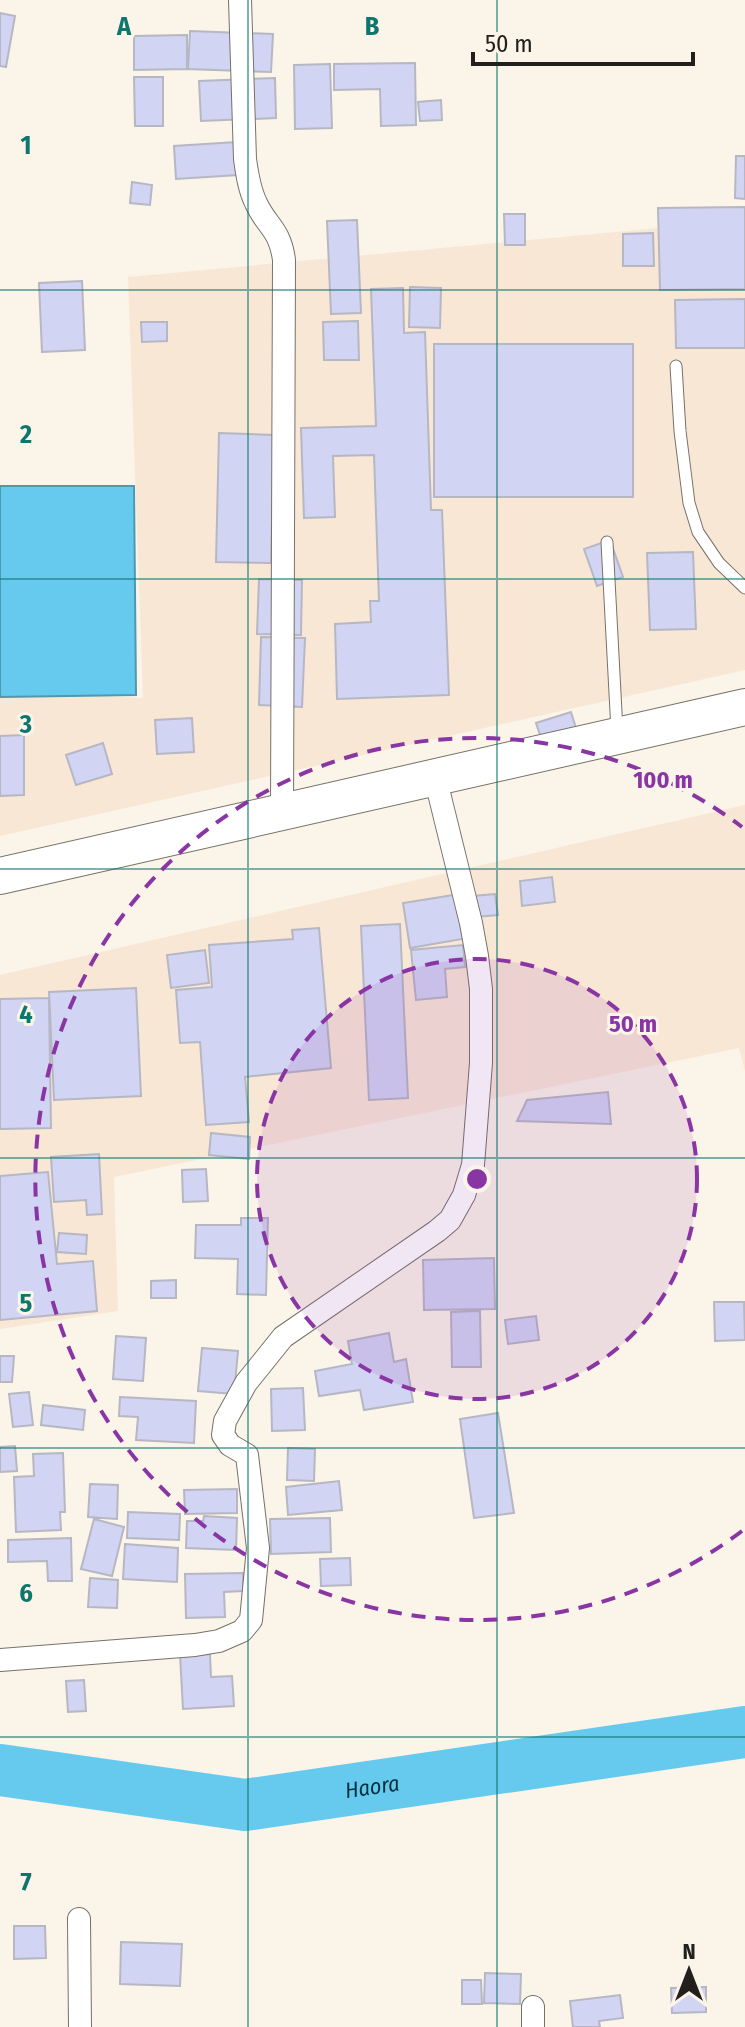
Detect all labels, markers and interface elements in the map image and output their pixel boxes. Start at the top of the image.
text: A [116,11,132,42]
text: B [365,11,380,42]
scale bar [473,16,693,66]
text: 50 m [485,30,533,58]
text: 1 [21,130,32,161]
text: 2 [19,419,32,450]
text: 3 [19,709,32,740]
text: 100 m [633,766,693,794]
text: 4 [19,999,33,1030]
text: 50 m [609,1010,657,1038]
centre of rings [463,1165,491,1193]
text: 5 [20,1288,33,1319]
text: 6 [19,1578,33,1609]
water label: Haora [343,1769,401,1804]
text: 7 [20,1867,32,1898]
north arrow [649,1931,729,2011]
text: N [682,1938,696,1965]

